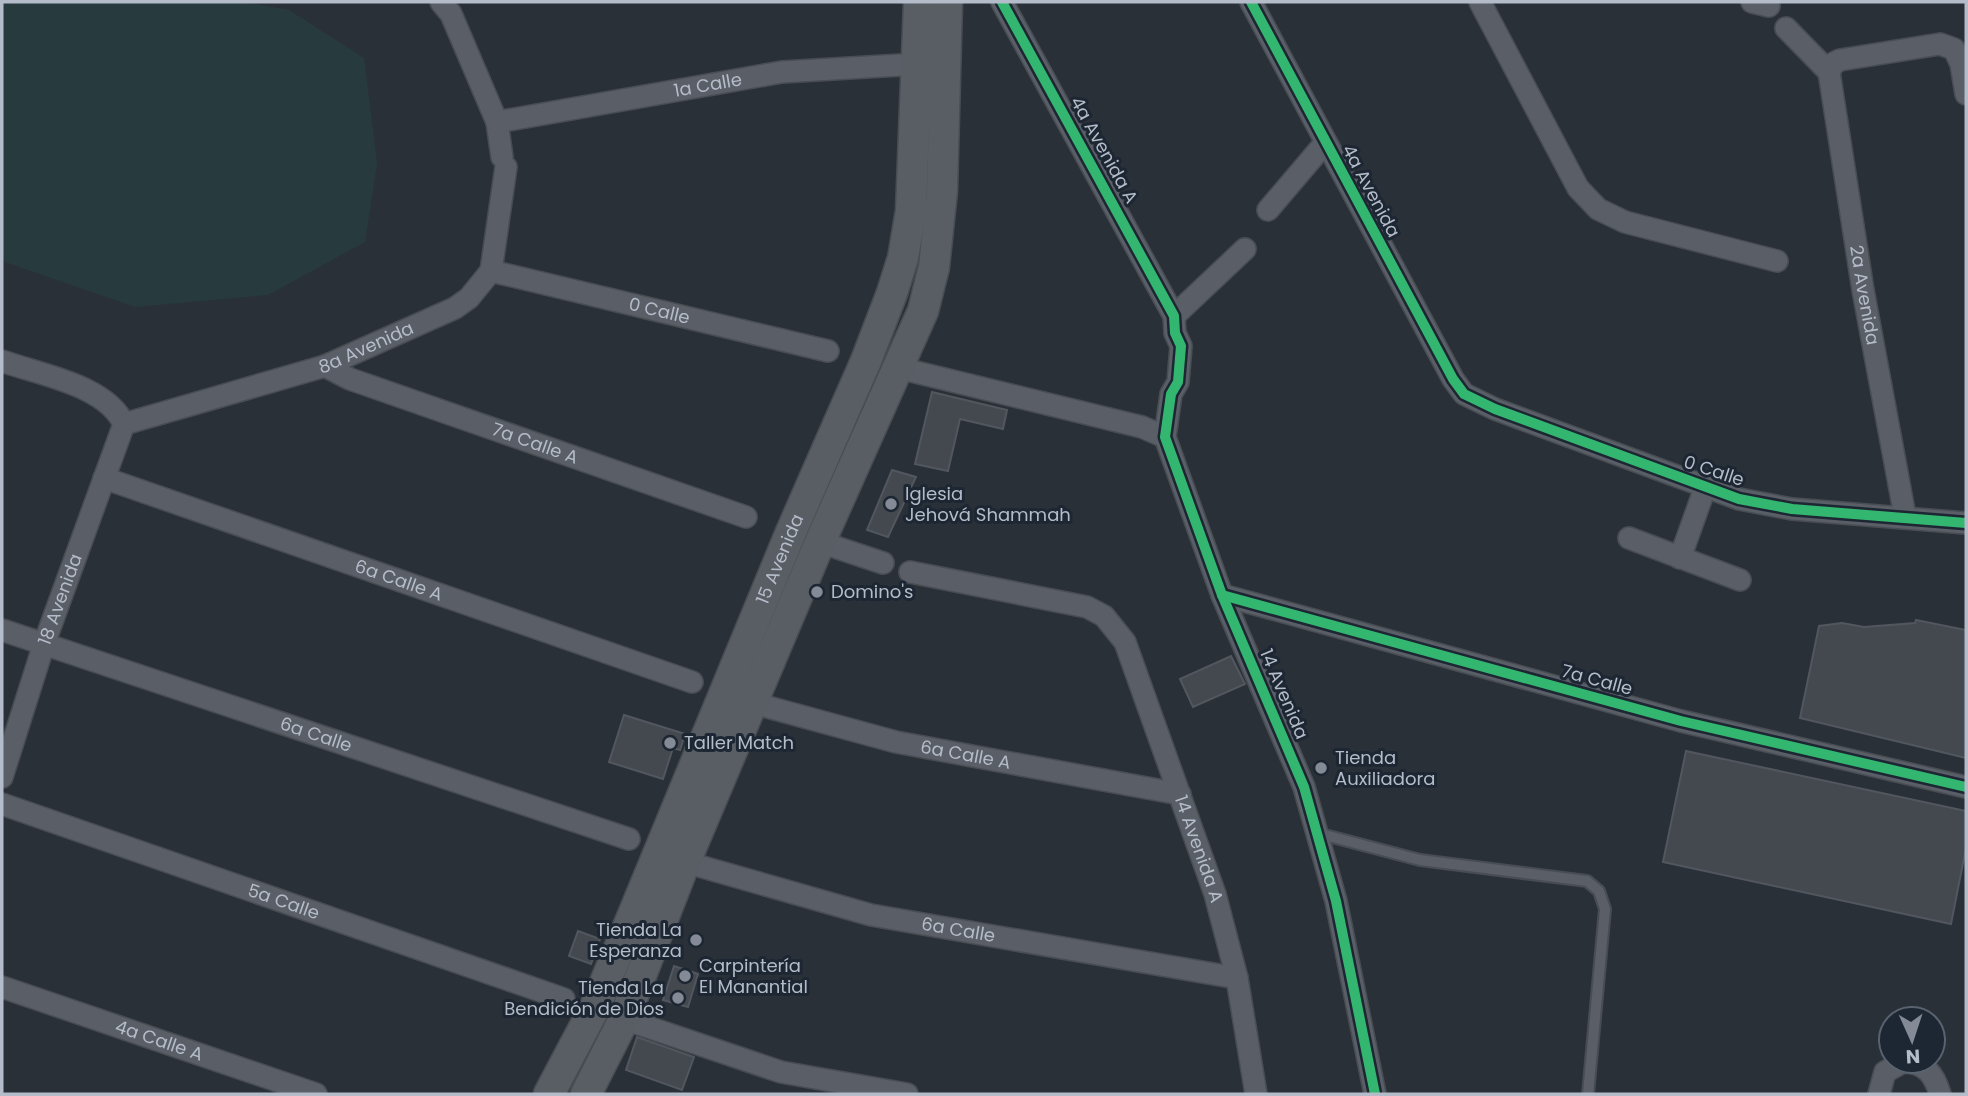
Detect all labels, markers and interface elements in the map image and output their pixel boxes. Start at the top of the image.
street label: 1a Calle [672,66,744,103]
street label: 4a Avenida A [1065,92,1144,208]
street label: 4a Avenida [1336,140,1406,242]
street label: 2a Avenida [1844,243,1886,347]
street label: 0 Calle [626,291,693,330]
street label: 8a Avenida [315,315,417,379]
street label: 7a Calle A [489,416,582,470]
street label: 0 Calle [1681,449,1748,492]
place label: Iglesia Jehová Shammah [905,481,1071,527]
marker: Iglesia Jehová Shammah [883,496,899,512]
street label: 15 Avenida [750,510,809,608]
street label: 18 Avenida [32,550,88,648]
street label: 6a Calle A [352,553,446,607]
place label: Domino's [831,579,914,604]
marker: Domino's [809,584,825,600]
street label: 14 Avenida [1254,645,1315,743]
street label: 7a Calle [1559,658,1636,701]
street label: 6a Calle [277,711,355,758]
place label: Taller Match [684,730,794,755]
street label: 6a Calle A [918,734,1013,775]
marker: Taller Match [662,735,678,751]
place label: Tienda Auxiliadora [1335,745,1435,791]
marker: Tienda Auxiliadora [1313,760,1329,776]
street label: 14 Avenida A [1169,792,1230,905]
street label: 5a Calle [244,877,323,925]
street label: 6a Calle [920,911,997,948]
place label: Tienda La Esperanza [589,917,682,963]
marker: Tienda La Esperanza [688,932,704,948]
place label: Carpintería El Manantial [699,953,808,999]
marker: Carpintería El Manantial [677,968,693,984]
place label: Tienda La Bendición de Dios [504,975,664,1021]
marker: Tienda La Bendición de Dios [670,990,686,1006]
north arrow [1877,1005,1947,1075]
street label: 4a Calle A [112,1013,207,1067]
text: N [1905,1043,1921,1070]

